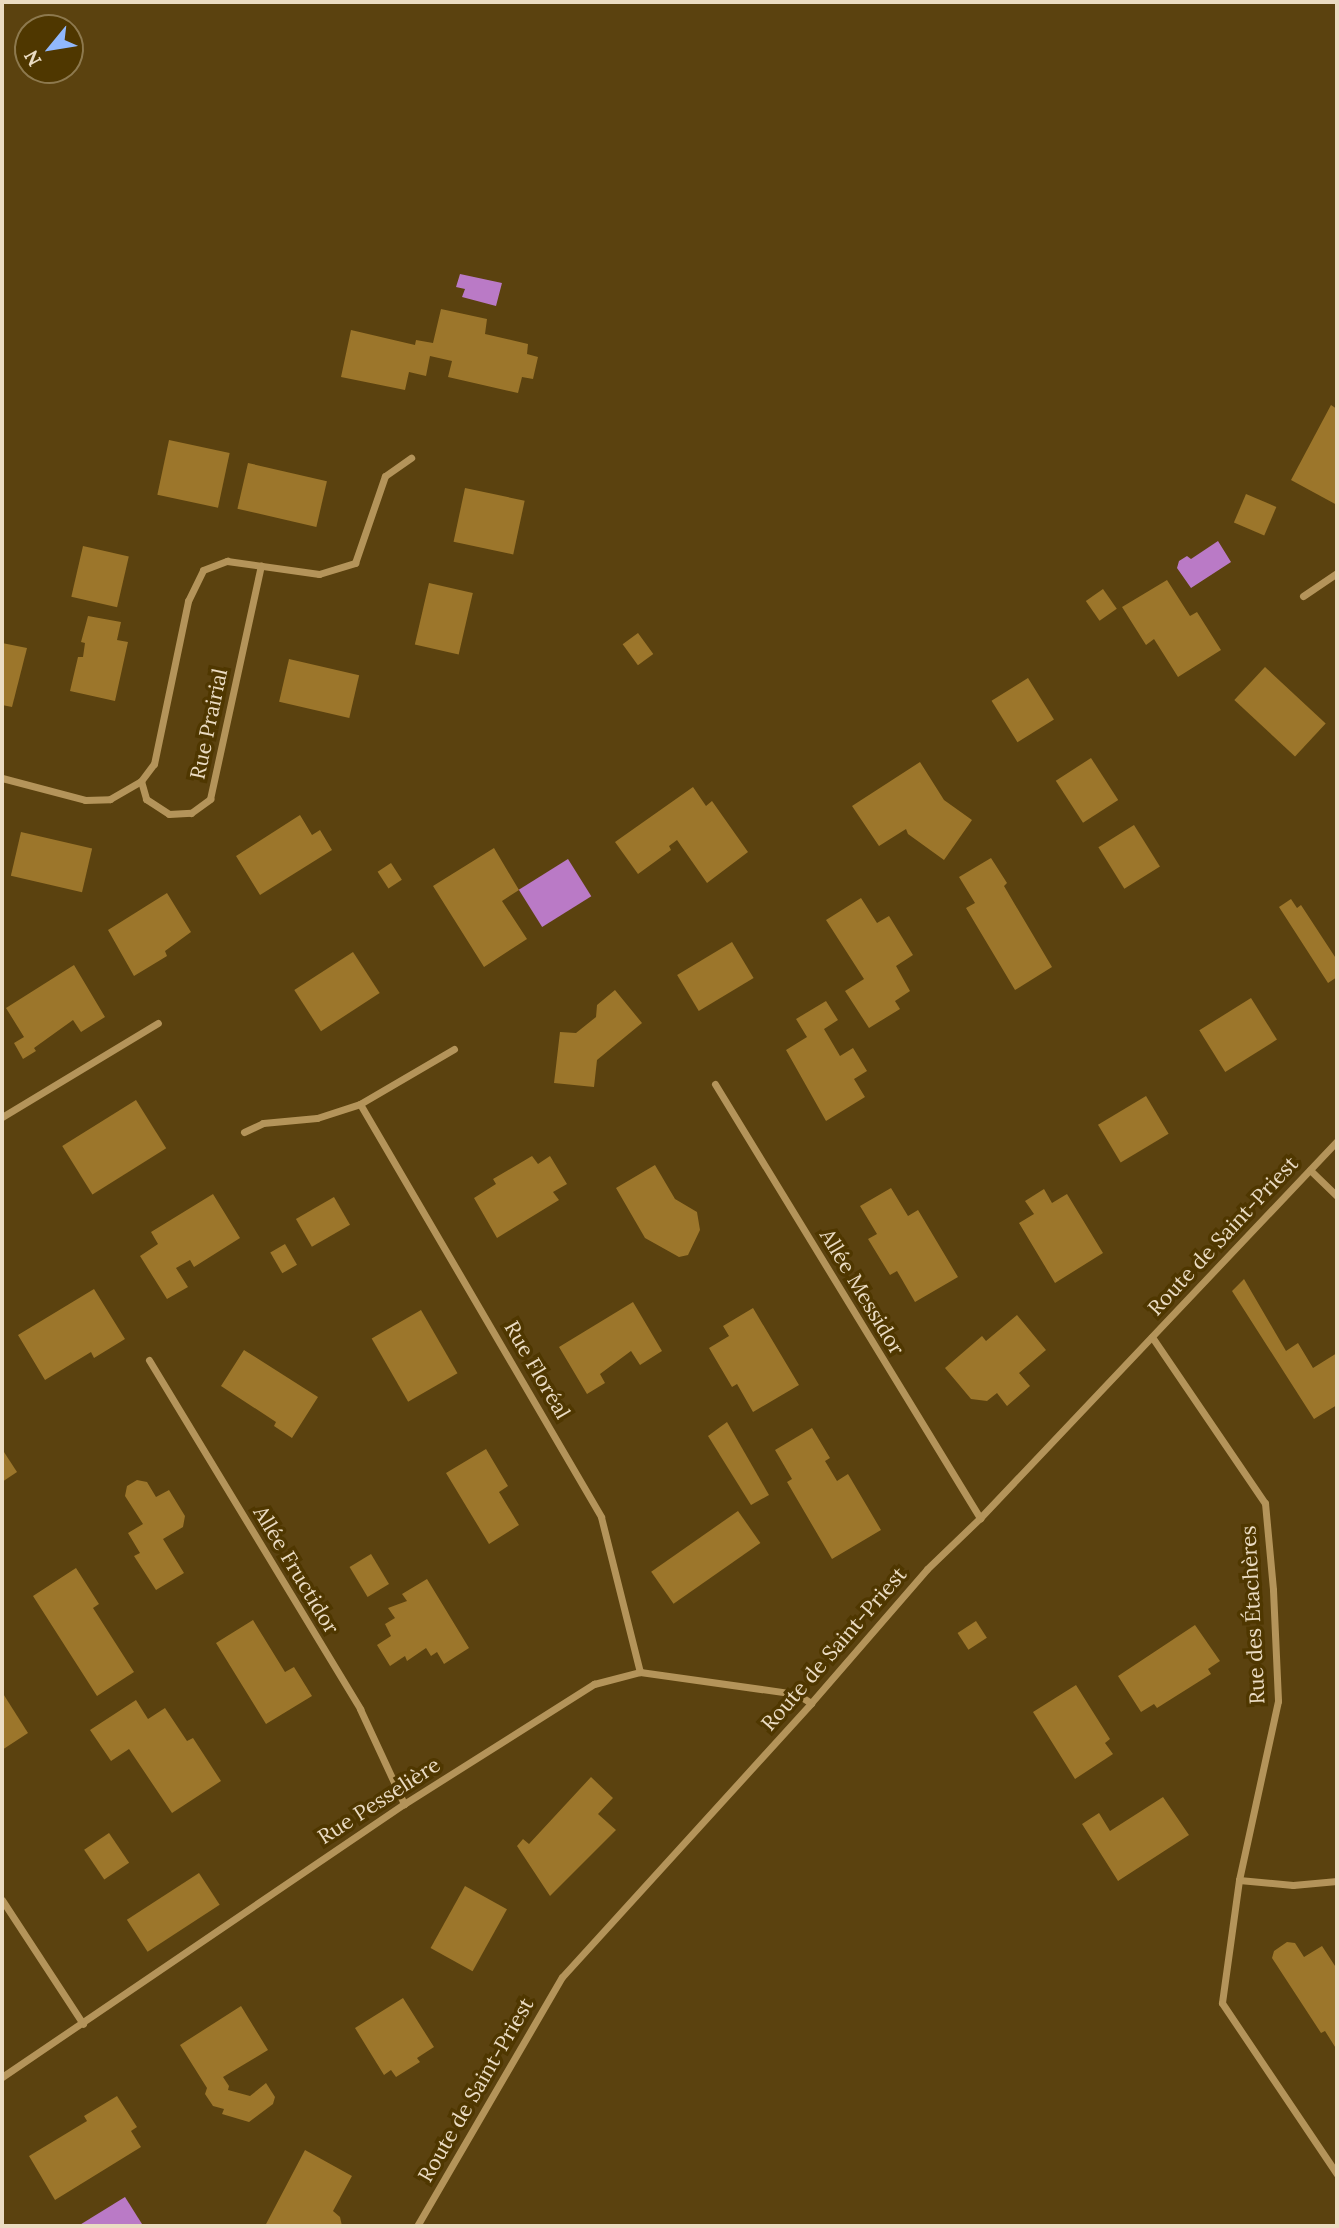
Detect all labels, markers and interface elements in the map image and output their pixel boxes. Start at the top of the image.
north arrow [14,14,84,84]
text: N [18,46,47,71]
street label: Rue Prairial [185,666,233,782]
street label: Route de Saint-Priest [1143,1151,1303,1321]
street label: Allée Messidor [814,1224,910,1360]
street label: Rue Floréal [499,1317,575,1423]
street label: Allée Fructidor [248,1501,344,1639]
street label: Rue des Étachères [1236,1525,1270,1705]
street label: Route de Saint-Priest [756,1562,912,1736]
street label: Rue Pesselière [313,1752,445,1850]
street label: Route de Saint-Priest [413,1993,539,2187]

